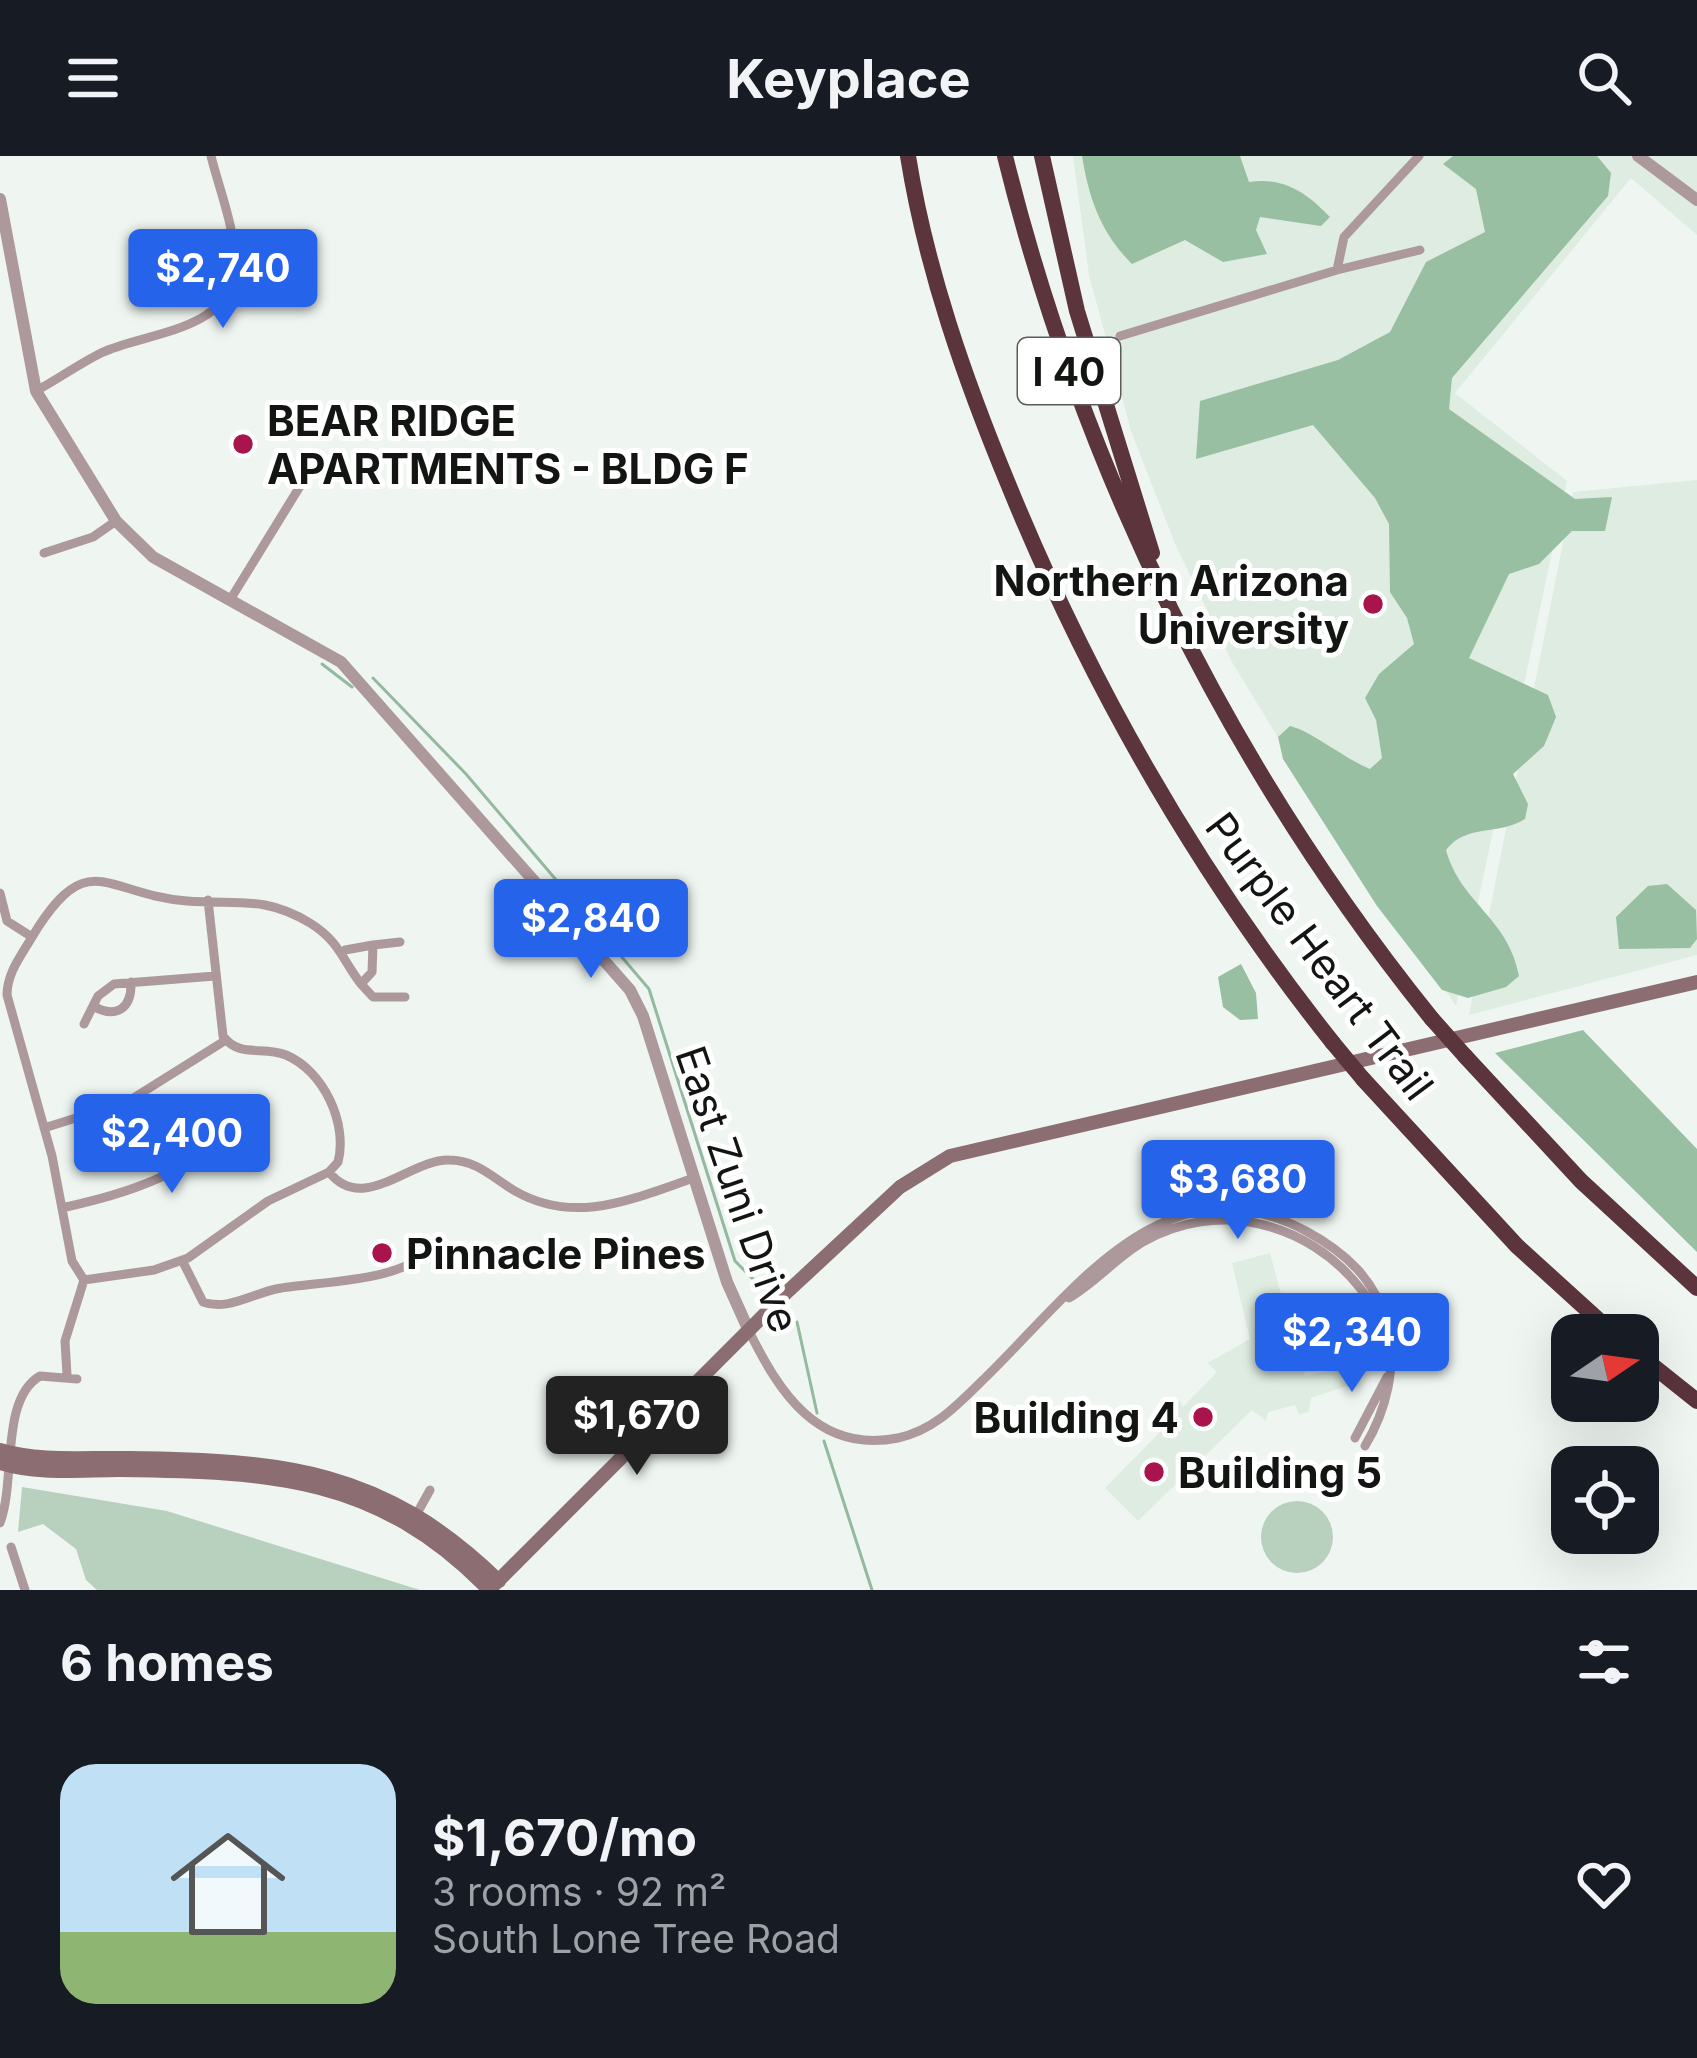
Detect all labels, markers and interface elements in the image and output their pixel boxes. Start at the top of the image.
icon: menu [60,45,126,111]
icon: search [1571,45,1637,111]
text: Keyplace [726,46,971,111]
pin: $2,740 [125,229,321,331]
text: $2,740 [155,244,291,291]
road number: I 40 [1018,338,1120,404]
place label: BEAR RIDGE APARTMENTS - BLDG F [267,395,749,494]
marker: BEAR RIDGE APARTMENTS - BLDG F [230,431,256,457]
place label: Northern Arizona University [993,555,1349,654]
marker: Northern Arizona University [1360,591,1386,617]
street label: Purple Heart Trail [1195,802,1445,1110]
pin: $2,840 [493,879,689,981]
text: $2,840 [521,894,661,941]
street label: East Zuni Drive [665,1039,811,1339]
pin: $2,400 [74,1094,270,1196]
text: $2,400 [101,1109,243,1156]
pin: $3,680 [1140,1140,1336,1242]
text: $3,680 [1169,1155,1307,1202]
place label: Pinnacle Pines [406,1228,706,1279]
marker: Pinnacle Pines [369,1240,395,1266]
pin: $2,340 [1254,1293,1450,1395]
text: $2,340 [1282,1308,1422,1355]
north arrow [1551,1314,1659,1422]
map controls [1551,1314,1659,1554]
pin: $1,670 [539,1376,735,1478]
text: $1,670 [573,1391,701,1438]
place label: Building 4 [973,1392,1179,1443]
marker: Building 4 [1190,1404,1216,1430]
button: locate [1551,1446,1659,1554]
place label: Building 5 [1178,1447,1382,1498]
marker: Building 5 [1141,1459,1167,1485]
icon: filters [1571,1629,1637,1695]
text: 6 homes [60,1632,274,1693]
text: $1,670/mo [432,1807,697,1868]
icon: home [156,1812,300,1956]
icon: heart [1571,1851,1637,1917]
text: 3 rooms · 92 m² [432,1868,726,1915]
text: South Lone Tree Road [432,1915,840,1962]

